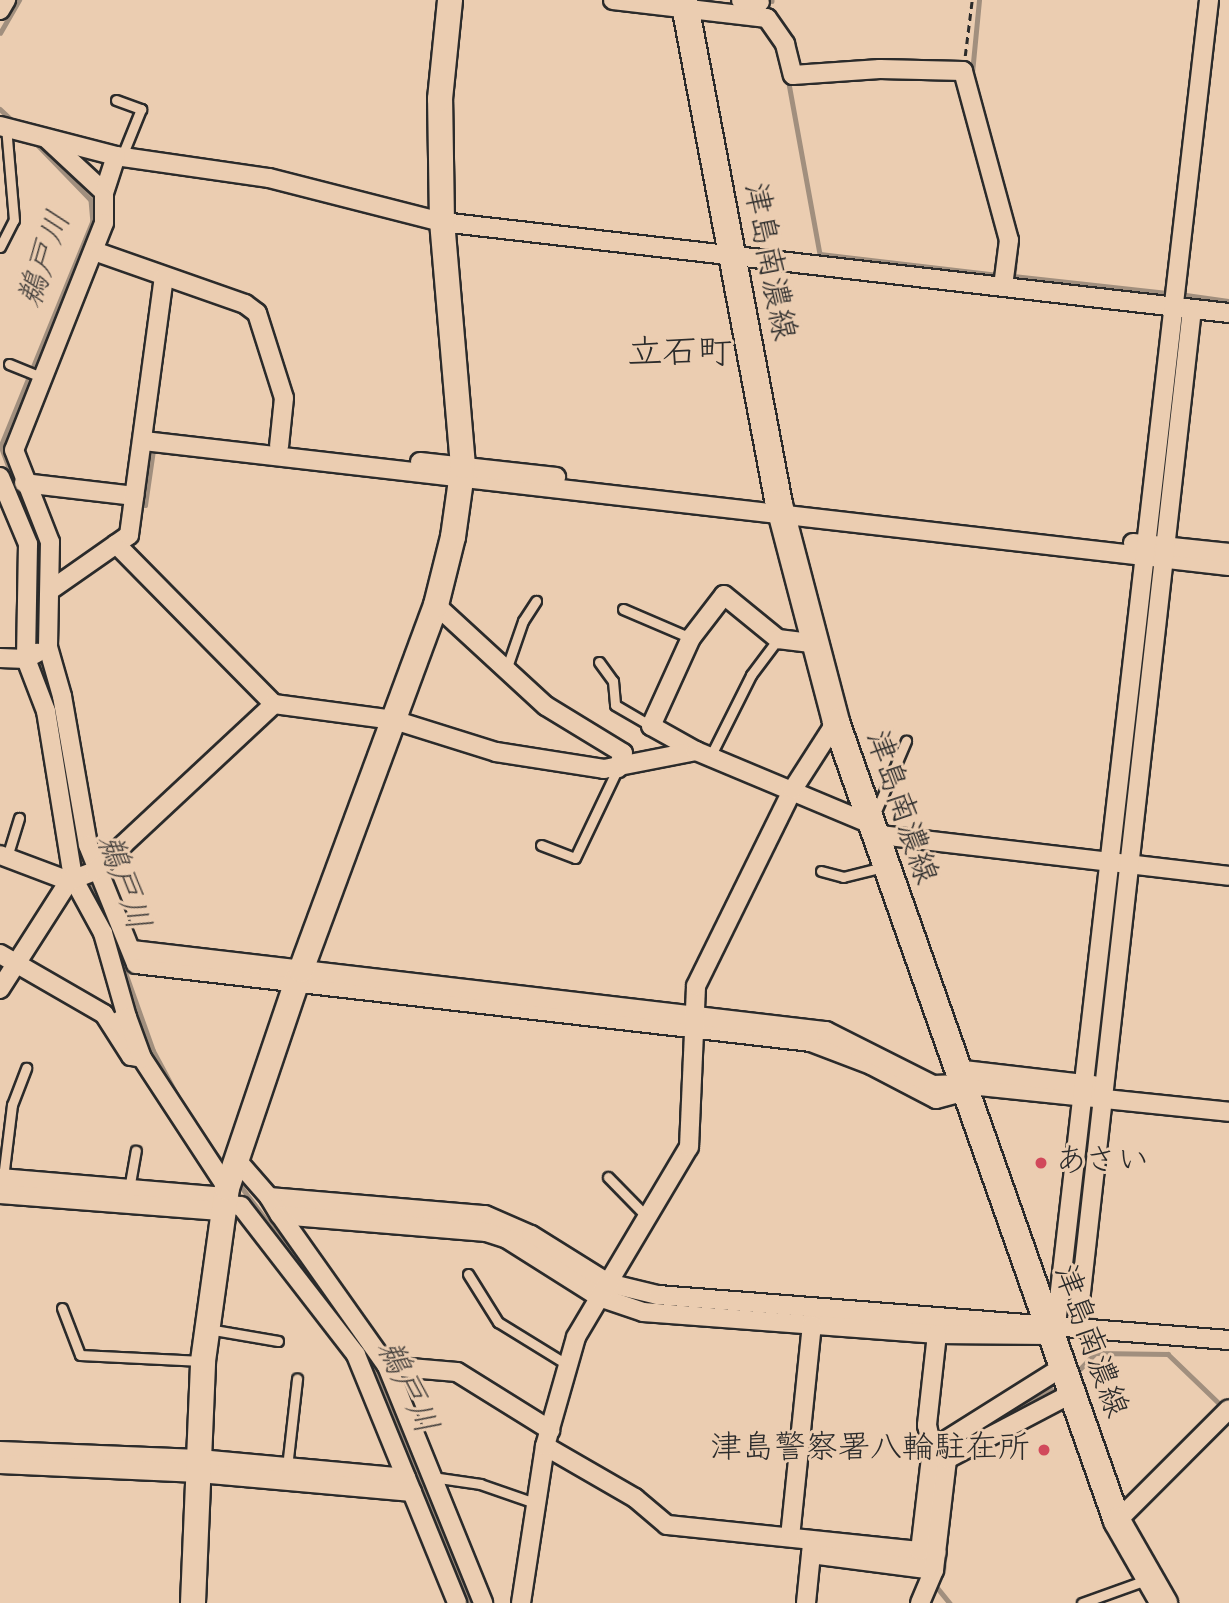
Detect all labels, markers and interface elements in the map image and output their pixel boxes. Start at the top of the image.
street label: 津島南濃線 [733,180,801,344]
water label: 鵜戸川 [12,207,82,313]
district label: 立石町 [628,334,732,376]
street label: 津島南濃線 [855,726,943,890]
water label: 鵜戸川 [86,830,156,936]
place label: あさい [1055,1144,1151,1182]
marker: あさい [1033,1155,1049,1171]
street label: 津島南濃線 [1043,1260,1133,1424]
water label: 鵜戸川 [366,1335,444,1441]
place label: 津島警察署八輪駐在所 [710,1431,1030,1469]
marker: 津島警察署八輪駐在所 [1036,1442,1052,1458]

